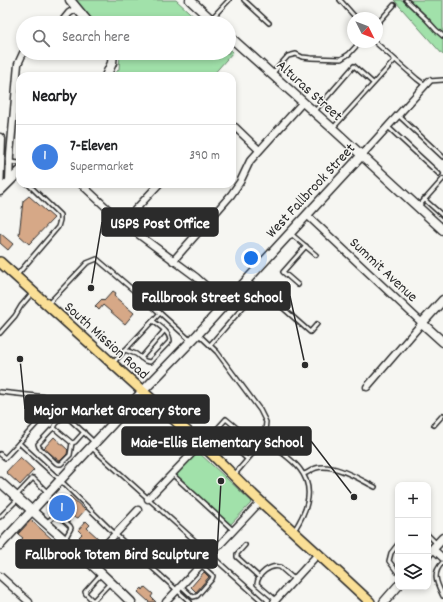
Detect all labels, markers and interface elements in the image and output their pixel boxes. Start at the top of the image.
north arrow [347,12,383,48]
search box [16,16,236,60]
icon: search [30,27,52,49]
text: Search here [62,27,130,49]
street label: Alturas Street [271,56,347,128]
text: Nearby [32,86,76,110]
text: 7-Eleven [70,136,118,158]
street label: West Fallbrook Street [262,139,362,244]
text: 1 [44,147,46,166]
text: 390 m [189,147,220,166]
text: Supermarket [70,158,134,177]
callout: USPS Post Office [102,208,218,236]
text: USPS Post Office [110,213,210,236]
street label: Summit Avenue [344,233,422,308]
your location [241,248,261,268]
callout: Fallbrook Street School [133,282,290,310]
text: Fallbrook Street School [142,287,283,310]
street label: South Mission Road [58,297,153,386]
callout: Major Market Grocery Store [25,395,209,423]
text: Major Market Grocery Store [33,400,201,423]
callout: Maie-Ellis Elementary School [122,427,311,455]
text: Maie-Ellis Elementary School [131,432,303,455]
map controls [395,482,431,590]
button: + [395,482,431,518]
pin: 1 [49,493,75,523]
button: − [395,518,431,554]
callout: Fallbrook Totem Bird Sculpture [16,540,217,568]
text: Fallbrook Totem Bird Sculpture [25,544,209,567]
button: layers [395,554,431,590]

